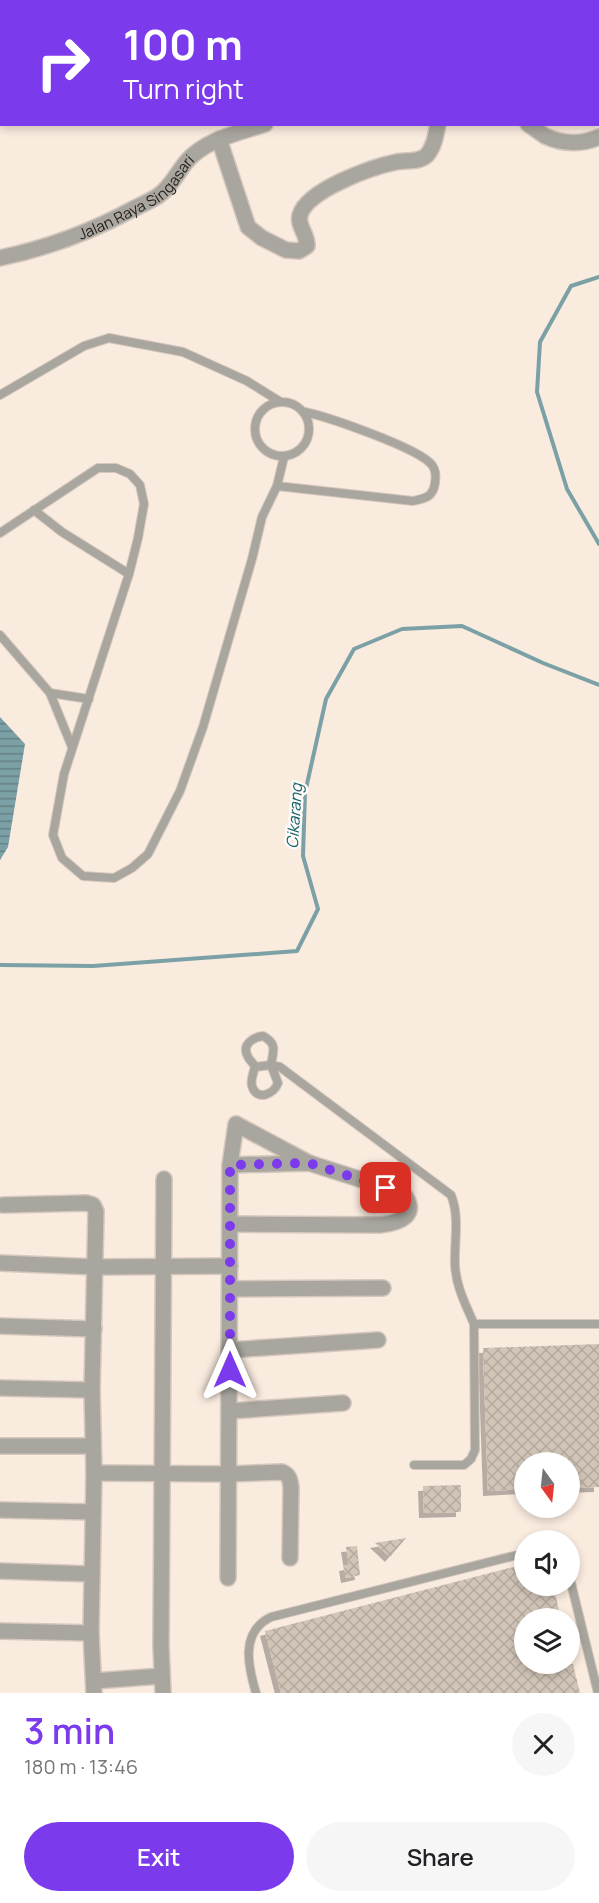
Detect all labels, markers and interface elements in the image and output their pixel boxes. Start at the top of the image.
text: 100 m [123,15,243,73]
icon: right [24,24,102,102]
text: Turn right [123,70,244,107]
street label: Jalan Raya Singasari [75,149,198,244]
water label: Cikarang [281,781,307,849]
pin [360,1162,411,1213]
icon: arrive [369,1171,402,1204]
position arrow [198,1338,262,1402]
north arrow [514,1452,580,1518]
map controls [514,1452,580,1674]
button: sound [514,1530,580,1596]
button: layers [514,1608,580,1674]
text: 3 min [24,1706,115,1755]
button: close [512,1713,575,1776]
text: 180 m · 13:46 [24,1753,138,1780]
button: Exit [24,1822,294,1891]
button: Share [306,1822,575,1891]

